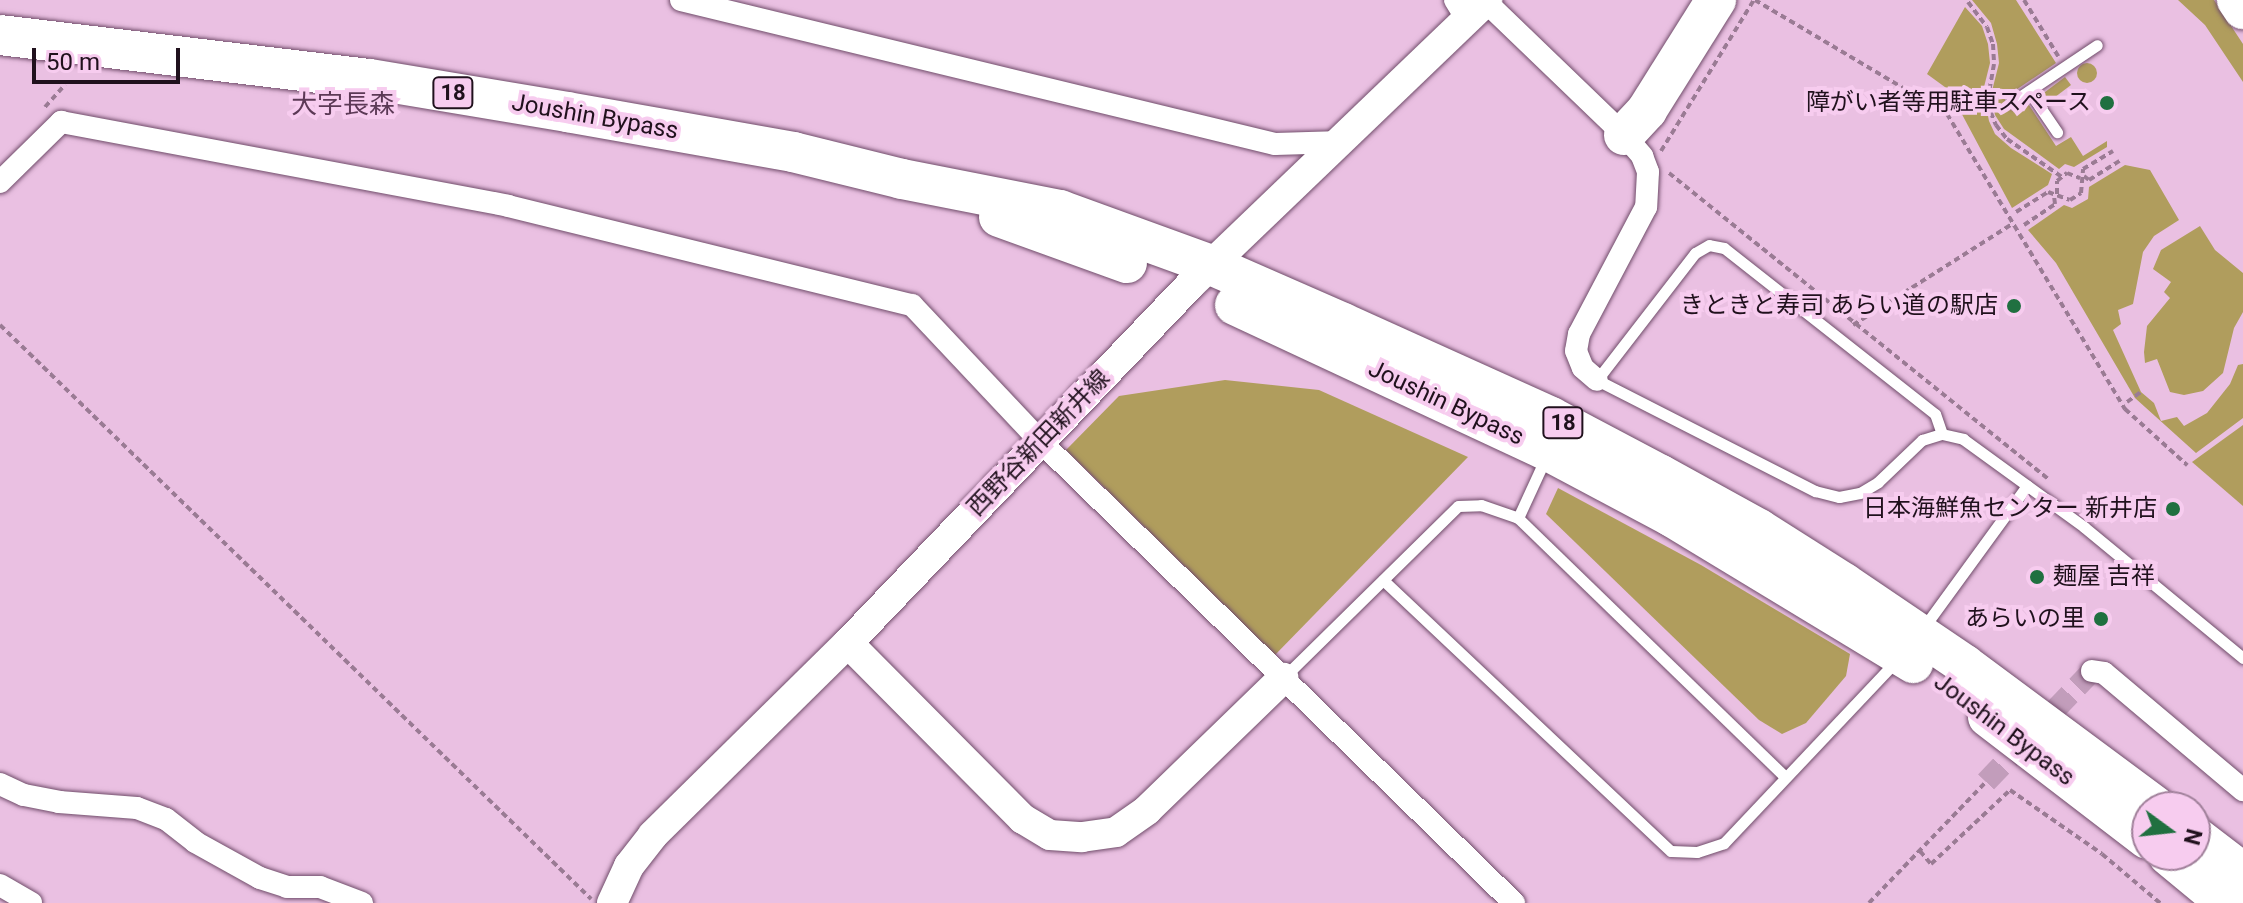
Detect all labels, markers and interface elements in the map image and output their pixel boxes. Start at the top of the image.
scale bar [36,32,184,82]
text: 50 m [46,48,100,76]
road number: 18 [431,75,475,111]
street label: Joushin Bypass [510,88,680,146]
district label: 大字長森 [291,89,395,121]
place label: 障がい者等用駐車スペース [1803,89,2091,117]
marker: 障がい者等用駐車スペース [2098,94,2116,112]
place label: きときと寿司 あらい道の駅店 [1680,292,1998,320]
marker: きときと寿司 あらい道の駅店 [2005,297,2023,315]
street label: Joushin Bypass [1364,354,1528,452]
street label: 西野谷新田新井線 [962,364,1116,522]
road number: 18 [1541,405,1585,441]
place label: 日本海鮮魚センター 新井店 [1863,495,2157,523]
marker: 日本海鮮魚センター 新井店 [2164,500,2182,518]
place label: 麺屋 吉祥 [2053,563,2155,591]
marker: 麺屋 吉祥 [2028,568,2046,586]
place label: あらいの里 [1965,605,2085,633]
marker: あらいの里 [2092,610,2110,628]
street label: Joushin Bypass [1928,668,2080,792]
north arrow [2131,791,2211,871]
text: N [2179,826,2207,848]

